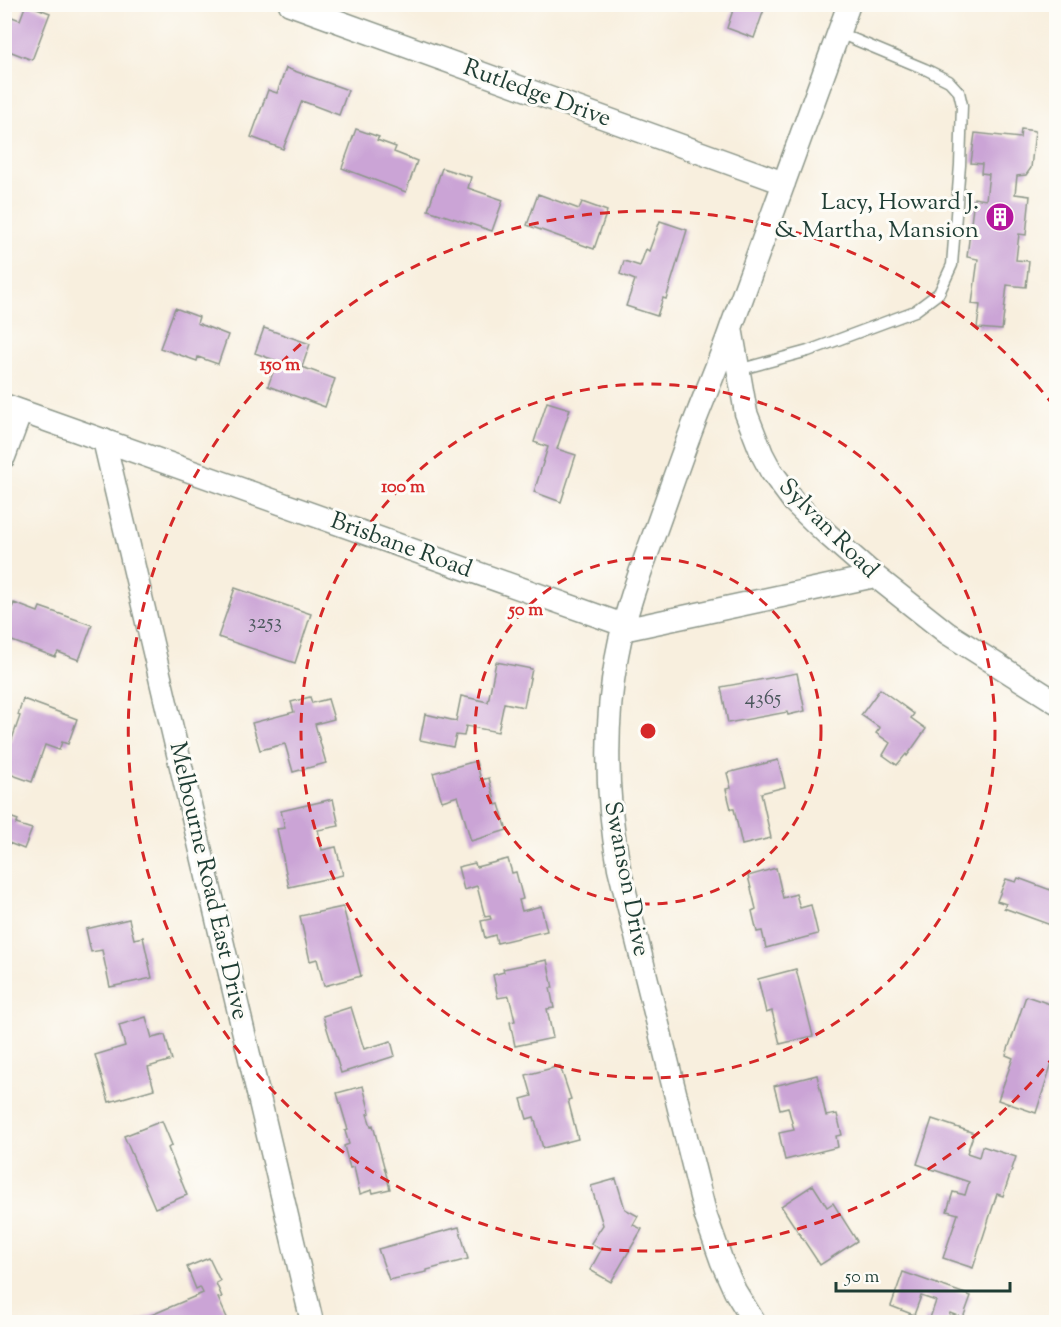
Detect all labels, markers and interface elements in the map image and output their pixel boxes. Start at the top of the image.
street label: Rutledge Drive [458,51,616,137]
place label: Lacy, Howard J. & Martha, Mansion [774,186,979,248]
building icon: Lacy, Howard J. & Martha, Mansion [984,201,1016,233]
text: 150 m [260,353,300,379]
street label: Sylvan Road [770,471,886,587]
text: 100 m [381,475,425,501]
street label: Brisbane Road [325,505,477,588]
text: 50 m [507,598,543,624]
house number: 3253 [248,608,282,638]
house number: 4365 [745,684,781,714]
centre of rings [638,721,658,741]
street label: Melbourne Road East Drive [159,739,257,1023]
street label: Swanson Drive [594,799,658,959]
scale bar [836,1255,1010,1293]
text: 50 m [844,1265,880,1291]

